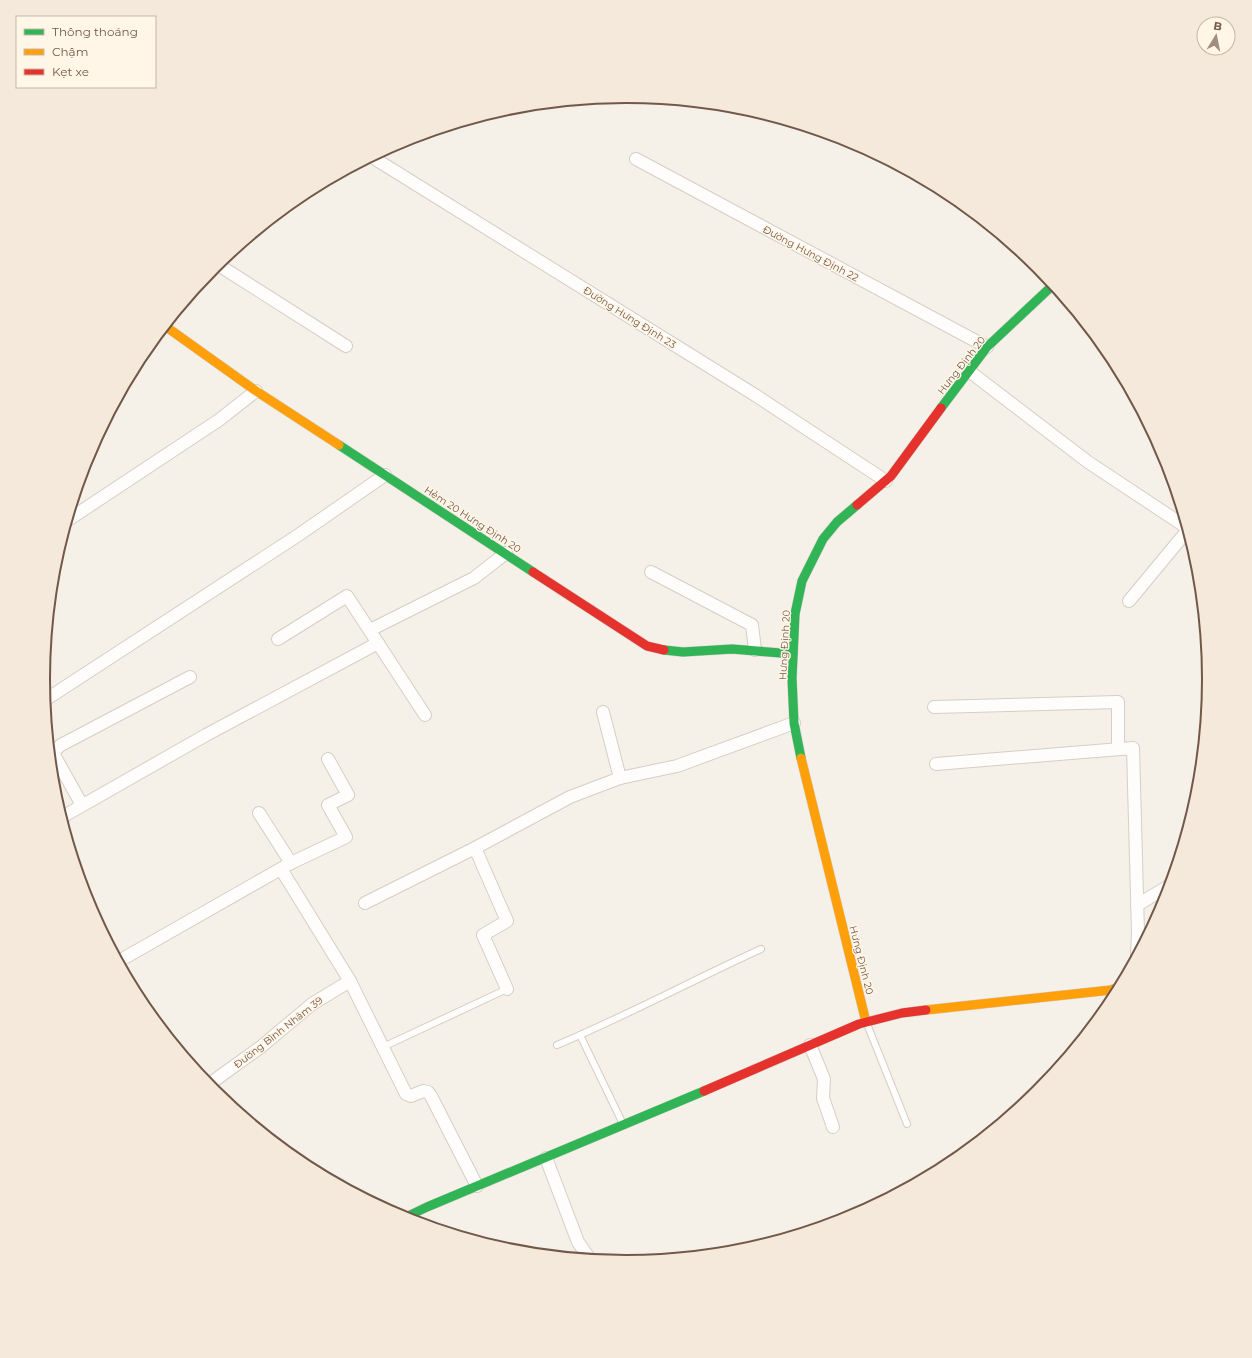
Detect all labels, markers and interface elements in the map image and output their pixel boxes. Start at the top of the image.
legend [16,16,156,88]
north arrow [1196,16,1236,56]
text: B [1212,19,1223,34]
text: Thông thoáng [52,24,138,39]
text: Chậm [52,44,88,59]
text: Kẹt xe [52,64,89,79]
street label: Đường Hưng Định 22 [761,223,861,284]
street label: Đường Hưng Định 23 [581,284,679,351]
street label: Hưng Định 20 [935,333,988,397]
street label: Hẻm 20 Hưng Định 20 [422,483,524,556]
street label: Hưng Định 20 [776,609,793,681]
street label: Hưng Định 20 [847,924,876,996]
street label: Đường Bình Nhâm 39 [231,994,325,1071]

